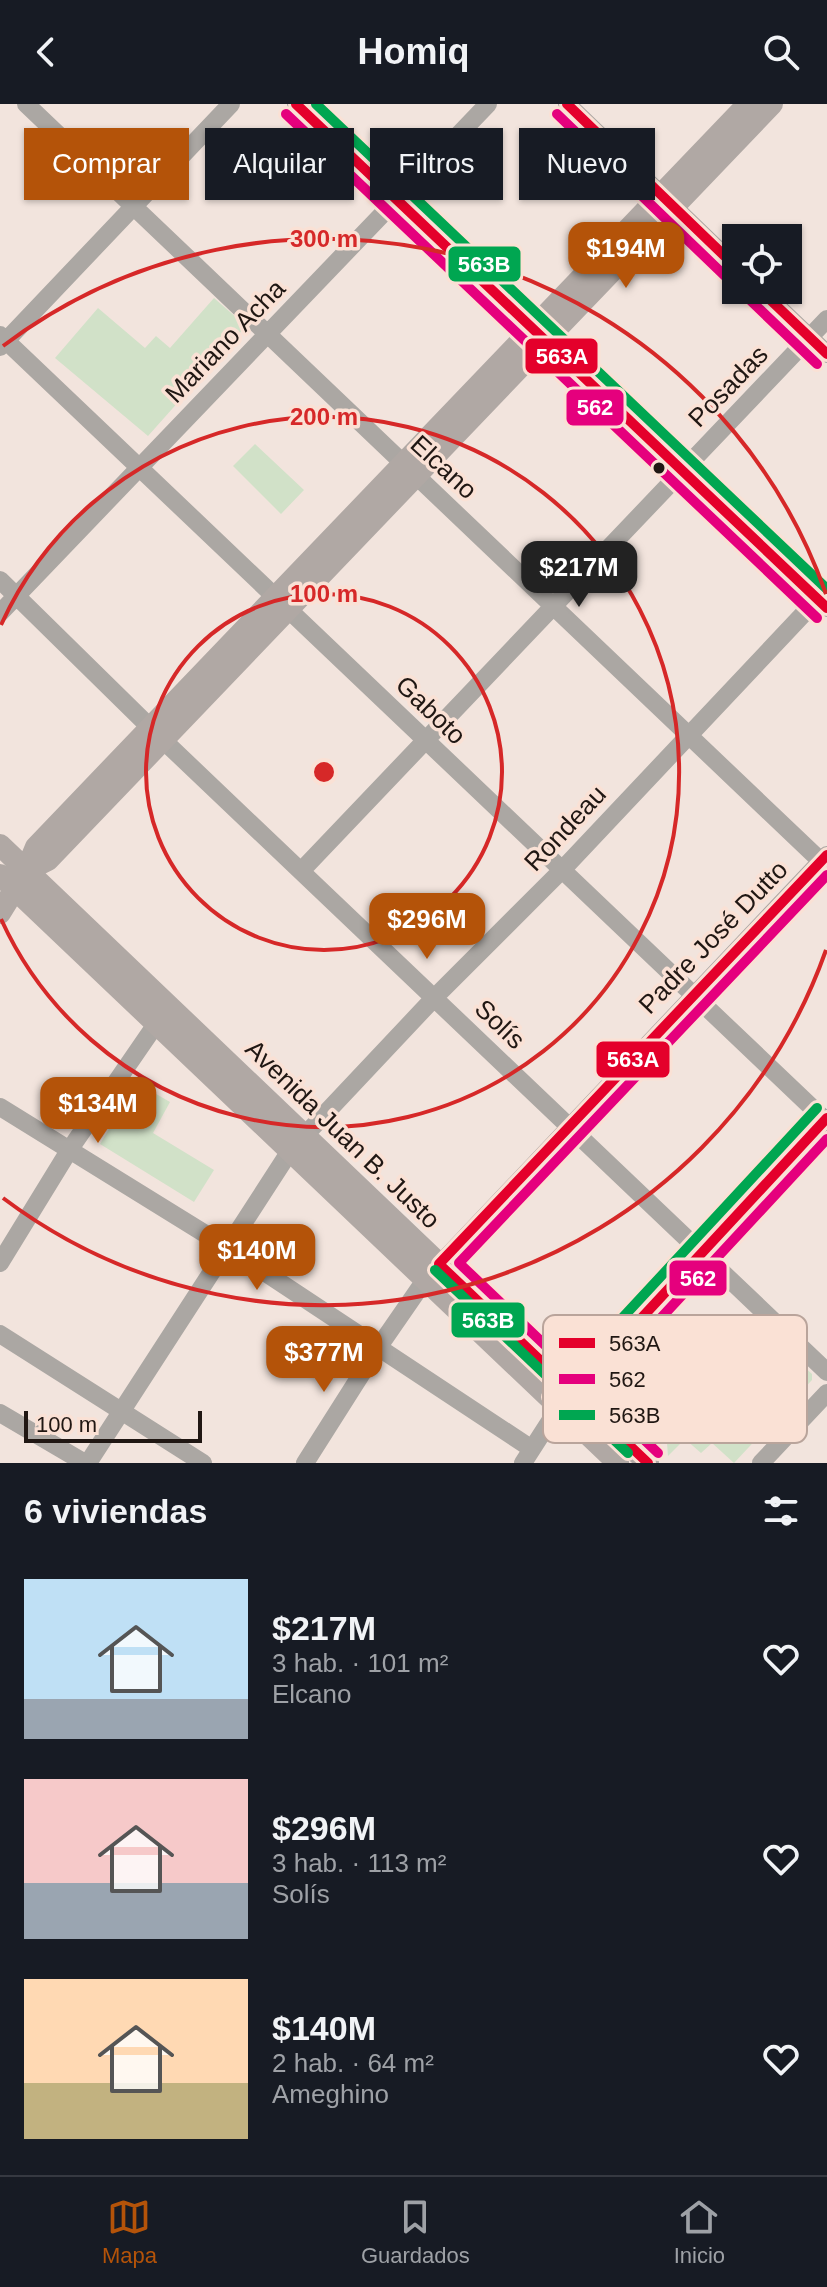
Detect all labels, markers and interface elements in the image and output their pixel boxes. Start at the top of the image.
icon: back [24,30,68,74]
icon: search [759,30,803,74]
text: Homiq [358,31,470,72]
chip: Comprar [24,128,189,200]
chip: Alquilar [205,128,354,200]
chip: Filtros [370,128,503,200]
chip: Nuevo [519,128,655,200]
pin: $194M [570,222,682,290]
map controls [722,224,802,304]
button: locate [722,224,802,304]
text: 300 m [290,225,358,252]
text: $194M [586,233,666,263]
line badge: 563B [447,245,522,283]
text: 563B [458,252,510,277]
street label: Mariano Acha [159,273,291,409]
line badge: 563A [524,337,599,375]
street label: Posadas [682,339,774,433]
text: 563A [536,344,588,369]
line badge: 562 [565,388,625,427]
text: 562 [577,395,613,420]
text: 200 m [290,403,358,430]
street label: Elcano [405,429,483,505]
unlabelled marker [651,460,667,476]
pin: $217M [523,541,635,609]
text: $217M [539,552,619,582]
text: 100 m [290,580,358,607]
street label: Gaboto [390,670,472,750]
centre of rings [310,758,338,786]
street label: Rondeau [518,779,612,877]
street label: Padre José Dutto [632,854,794,1020]
pin: $296M [371,893,483,961]
text: $296M [387,904,467,934]
street label: Solís [469,993,531,1055]
street label: Avenida Juan B. Justo [240,1034,446,1234]
line badge: 563A [595,1040,671,1079]
text: 563A [607,1047,659,1072]
pin: $134M [42,1077,154,1145]
text: $134M [58,1088,138,1118]
pin: $140M [201,1224,313,1292]
text: $140M [217,1235,297,1265]
line badge: 562 [668,1259,728,1297]
text: 562 [680,1266,716,1291]
line badge: 563B [450,1301,526,1339]
text: 563B [462,1308,514,1333]
legend [543,1315,807,1443]
pin: $377M [268,1326,380,1394]
text: 563A [609,1331,661,1356]
text: $377M [284,1337,364,1367]
text: 562 [609,1367,646,1392]
text: 563B [609,1403,660,1428]
scale bar [24,1407,202,1443]
text: 100 m [36,1412,97,1437]
icon: filters [759,1489,803,1533]
text: 6 viviendas [24,1492,207,1530]
text: $217M [272,1609,376,1647]
icon: home [88,1611,184,1707]
icon: heart [759,1637,803,1681]
text: 3 hab. · 101 m² [272,1648,448,1678]
text: Elcano [272,1679,352,1709]
text: $296M [272,1809,376,1847]
icon: home [88,1811,184,1907]
icon: heart [759,1837,803,1881]
text: 3 hab. · 113 m² [272,1848,446,1878]
text: Solís [272,1879,330,1909]
text: $140M [272,2009,376,2047]
icon: home [88,2011,184,2107]
icon: heart [759,2037,803,2081]
text: 2 hab. · 64 m² [272,2048,434,2078]
text: Ameghino [272,2079,389,2109]
tab: Mapa [102,2195,157,2269]
tab: Guardados [361,2195,470,2269]
tab: Inicio [674,2195,725,2269]

